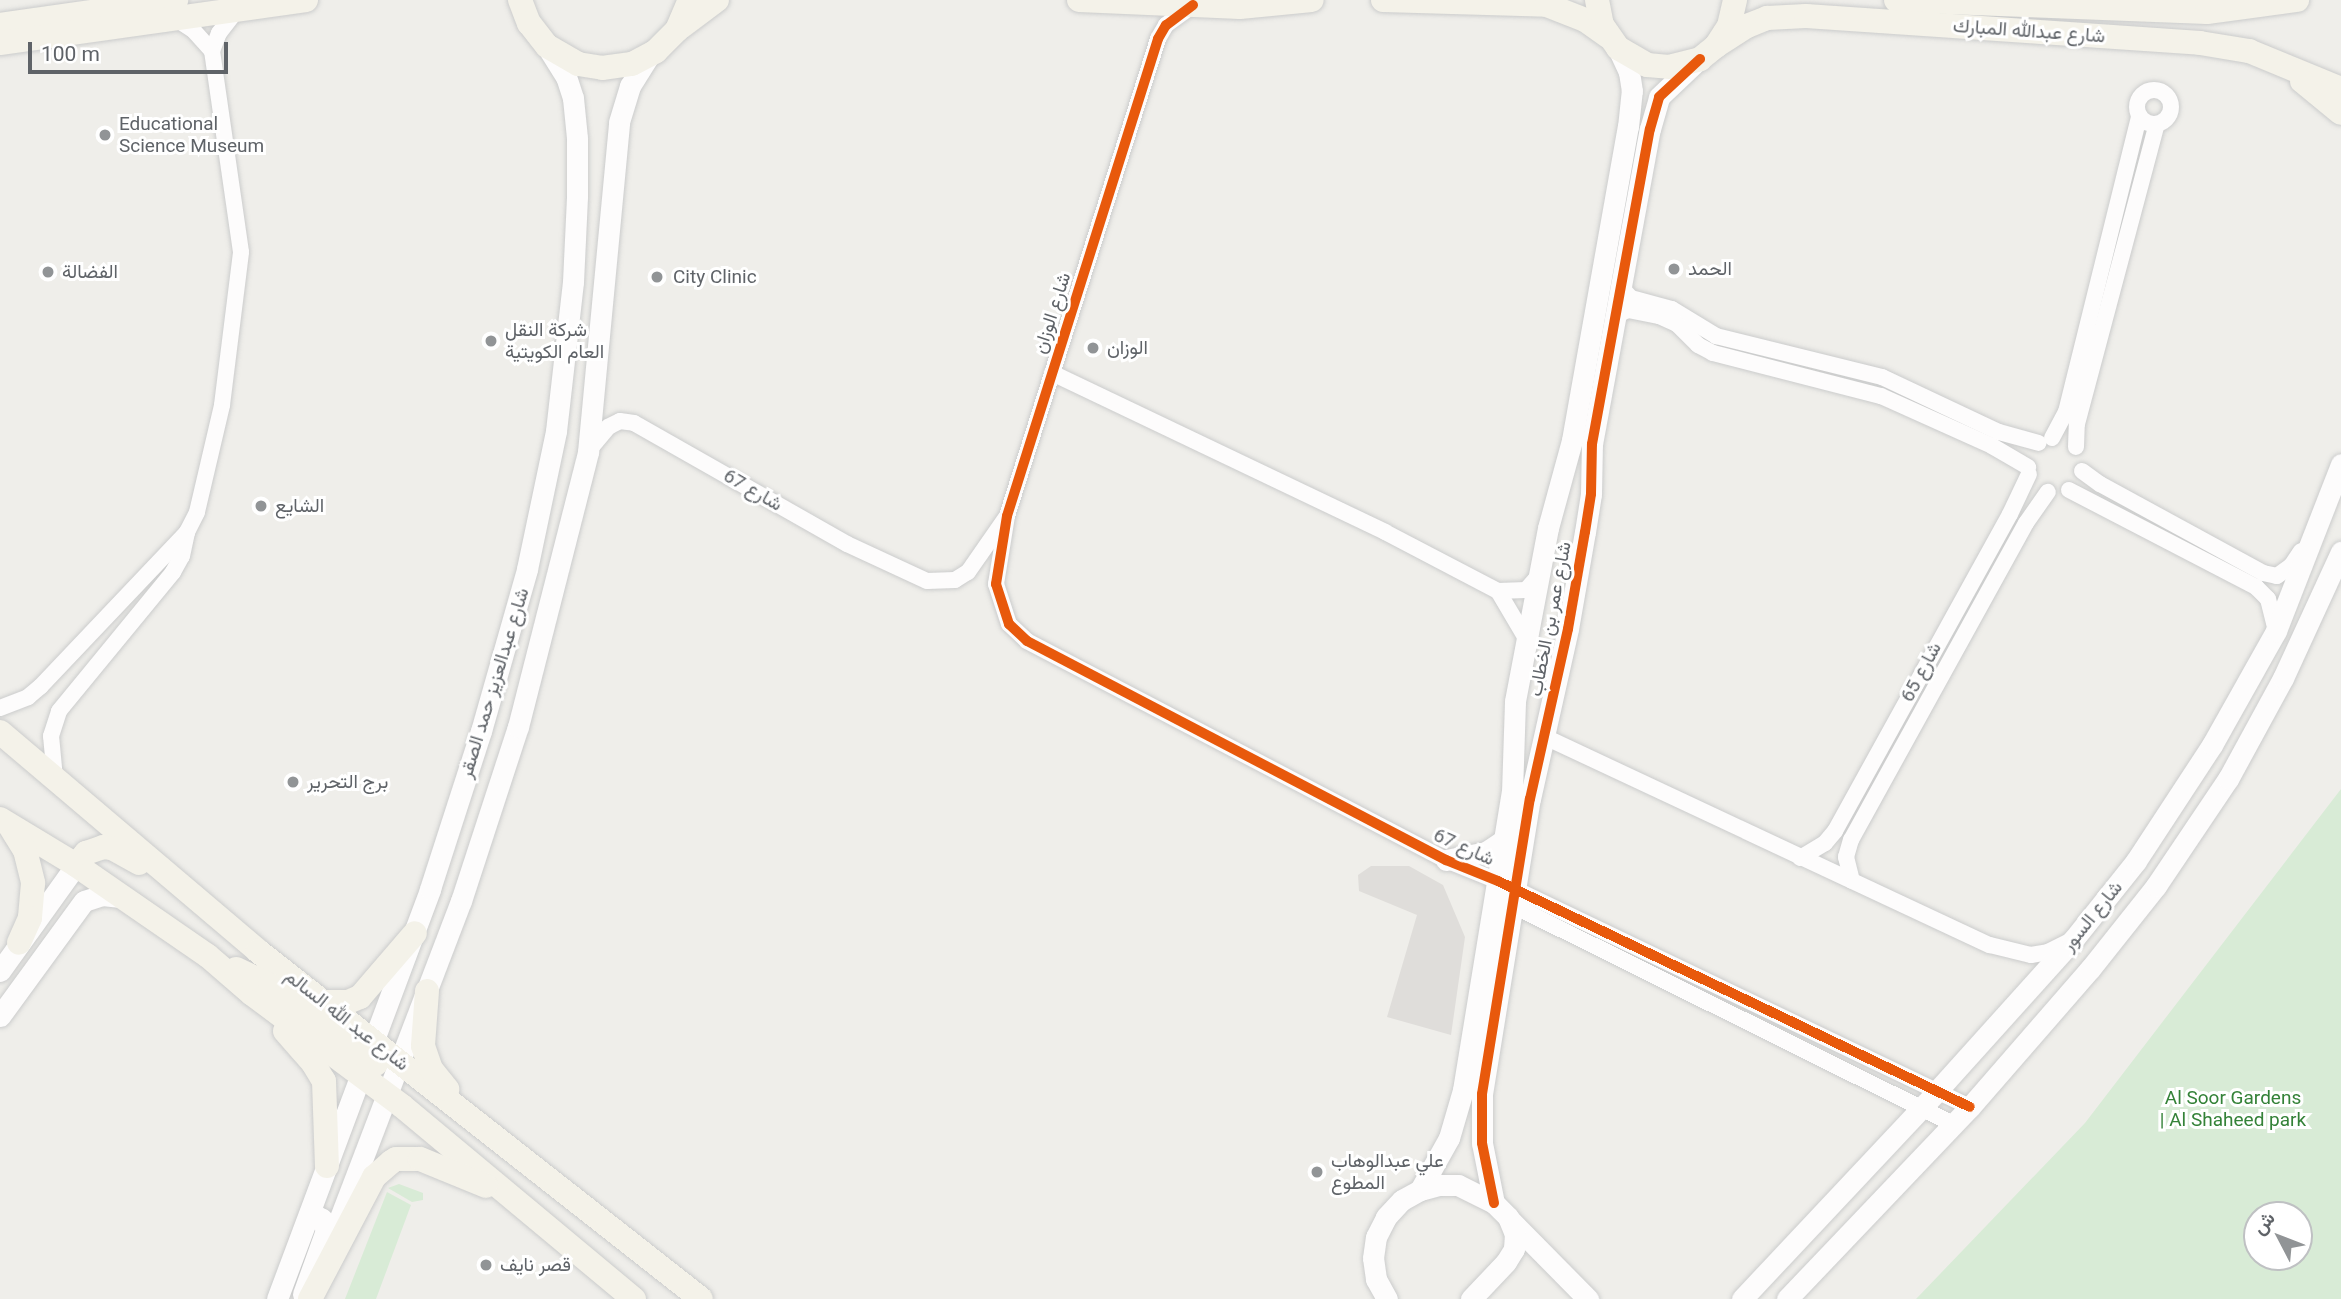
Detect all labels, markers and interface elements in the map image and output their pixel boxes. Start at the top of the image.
street label: شارع عبدالله المبارك [1952,14,2106,48]
scale bar [32,28,231,72]
text: 100 m [41,42,100,66]
place label: Educational Science Museum [119,113,264,157]
marker: Educational Science Museum [97,127,113,143]
place label: الحمد [1688,258,1732,280]
place label: الفضالة [62,261,118,283]
marker: الحمد [1666,261,1682,277]
marker: الفضالة [40,264,56,280]
place label: City Clinic [673,266,757,288]
marker: City Clinic [647,267,667,287]
street label: شارع الوزان [1028,270,1076,356]
place label: شركة النقل العام الكويتية [505,319,604,363]
marker: شركة النقل العام الكويتية [483,333,499,349]
place label: الوزان [1107,337,1148,359]
marker: الوزان [1085,340,1101,356]
street label: شارع 67 [719,464,787,516]
place label: الشايع [275,495,324,517]
marker: الشايع [253,498,269,514]
street label: شارع عمر بن الخطاب [1524,540,1576,698]
street label: شارع عبدالعزيز حمد الصقر [454,585,534,781]
street label: شارع 65 [1896,638,1946,706]
place label: برج التحرير [307,771,388,793]
marker: برج التحرير [285,774,301,790]
street label: شارع 67 [1430,824,1498,870]
street label: شارع السور [2057,876,2127,956]
street label: شارع عبد الله السالم [280,964,414,1076]
park label: Al Soor Gardens | Al Shaheed park [2160,1087,2306,1131]
place label: علي عبدالوهاب المطوع [1331,1150,1444,1194]
marker: علي عبدالوهاب المطوع [1309,1164,1325,1180]
north arrow [2243,1201,2313,1271]
text: ش [2247,1207,2280,1239]
place label: قصر نايف [500,1254,571,1276]
marker: قصر نايف [478,1257,494,1273]

